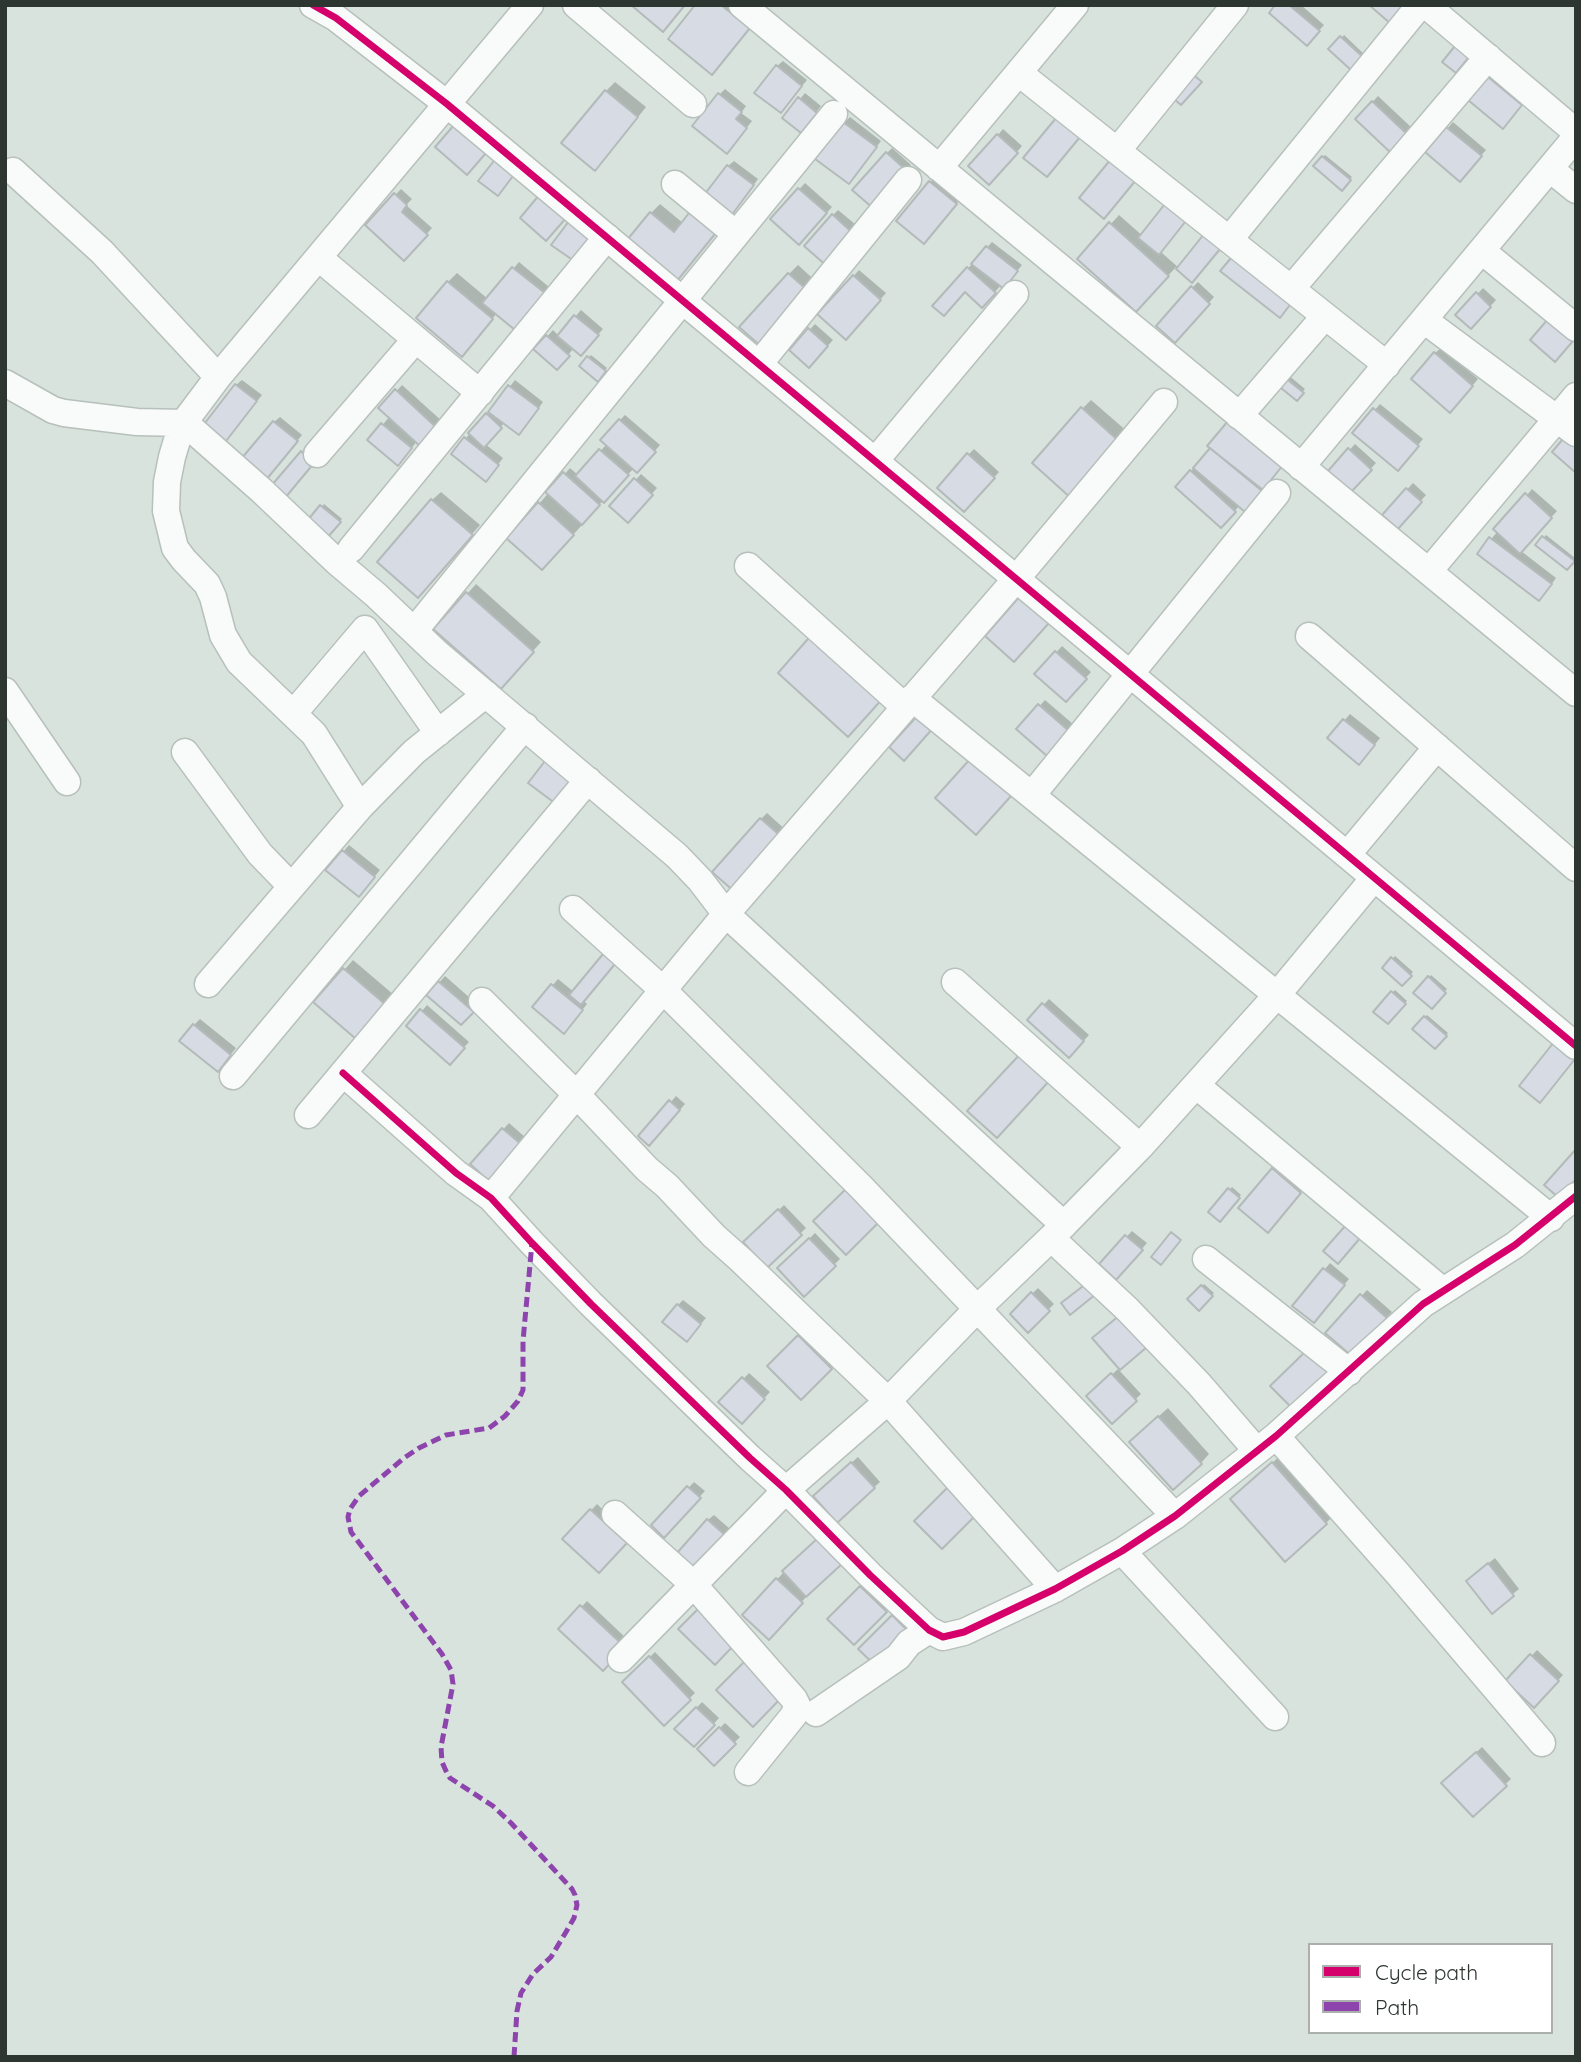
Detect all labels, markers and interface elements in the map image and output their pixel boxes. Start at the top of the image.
legend [1308,1943,1553,2034]
text: Cycle path [1375,1959,1478,1985]
text: Path [1375,1994,1419,2020]

